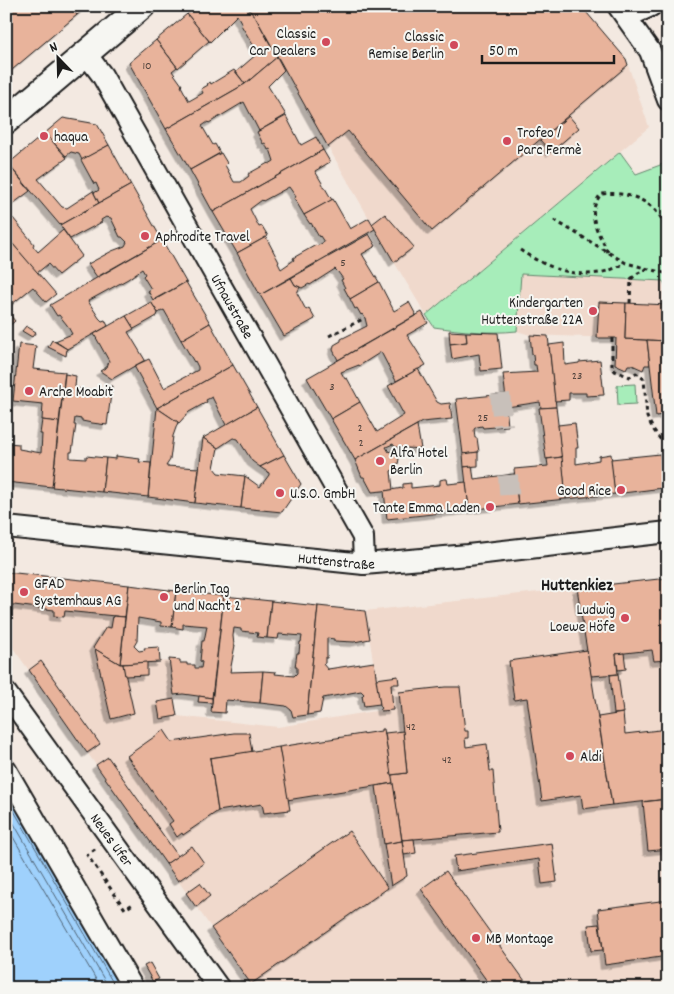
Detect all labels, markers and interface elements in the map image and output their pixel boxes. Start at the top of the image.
place label: Classic Car Dealers [249,24,316,63]
place label: Classic Remise Berlin [368,27,444,66]
north arrow [32,32,82,82]
scale bar [482,32,614,64]
marker: Classic Car Dealers [320,36,332,48]
text: N [47,37,61,58]
marker: Classic Remise Berlin [448,39,460,51]
text: 50 m [489,41,518,63]
house number: 10 [142,58,152,75]
place label: Trofeo / Parc Fermè [517,123,582,162]
place label: haqua [54,127,89,149]
marker: haqua [38,130,50,142]
marker: Trofeo / Parc Fermè [501,135,513,147]
place label: Aphrodite Travel [155,227,250,249]
marker: Aphrodite Travel [139,230,151,242]
house number: 5 [340,255,346,272]
street label: Ufnaustraße [204,271,258,344]
place label: Kindergarten Huttenstraße 22A [481,293,583,332]
marker: Kindergarten Huttenstraße 22A [587,305,599,317]
house number: 23 [572,368,582,385]
house number: 3 [329,379,335,396]
place label: Arche Moabit [39,382,113,404]
marker: Arche Moabit [23,385,35,397]
house number: 25 [478,410,488,427]
house number: 2 [357,420,363,437]
house number: 2 [358,435,364,452]
place label: Alfa Hotel Berlin [390,443,448,482]
marker: Alfa Hotel Berlin [374,455,386,467]
place label: Good Rice [557,481,611,503]
place label: U.S.O. GmbH [290,484,355,506]
marker: Good Rice [615,484,627,496]
marker: U.S.O. GmbH [274,487,286,499]
place label: Tante Emma Laden [373,498,480,520]
marker: Tante Emma Laden [484,501,496,513]
street label: Huttenstraße [297,548,376,577]
place label: GFAD Systemhaus AG [34,574,121,613]
district label: Huttenkiez [541,574,613,599]
place label: Berlin Tag und Nacht 2 [174,579,241,618]
marker: GFAD Systemhaus AG [18,586,30,598]
marker: Berlin Tag und Nacht 2 [158,591,170,603]
place label: Ludwig Loewe Höfe [550,600,615,639]
marker: Ludwig Loewe Höfe [619,612,631,624]
house number: 42 [406,719,416,736]
place label: Aldi [580,747,602,769]
marker: Aldi [564,750,576,762]
house number: 42 [442,752,452,769]
street label: Neues Ufer [83,810,138,873]
place label: MB Montage [486,929,554,951]
marker: MB Montage [470,932,482,944]

